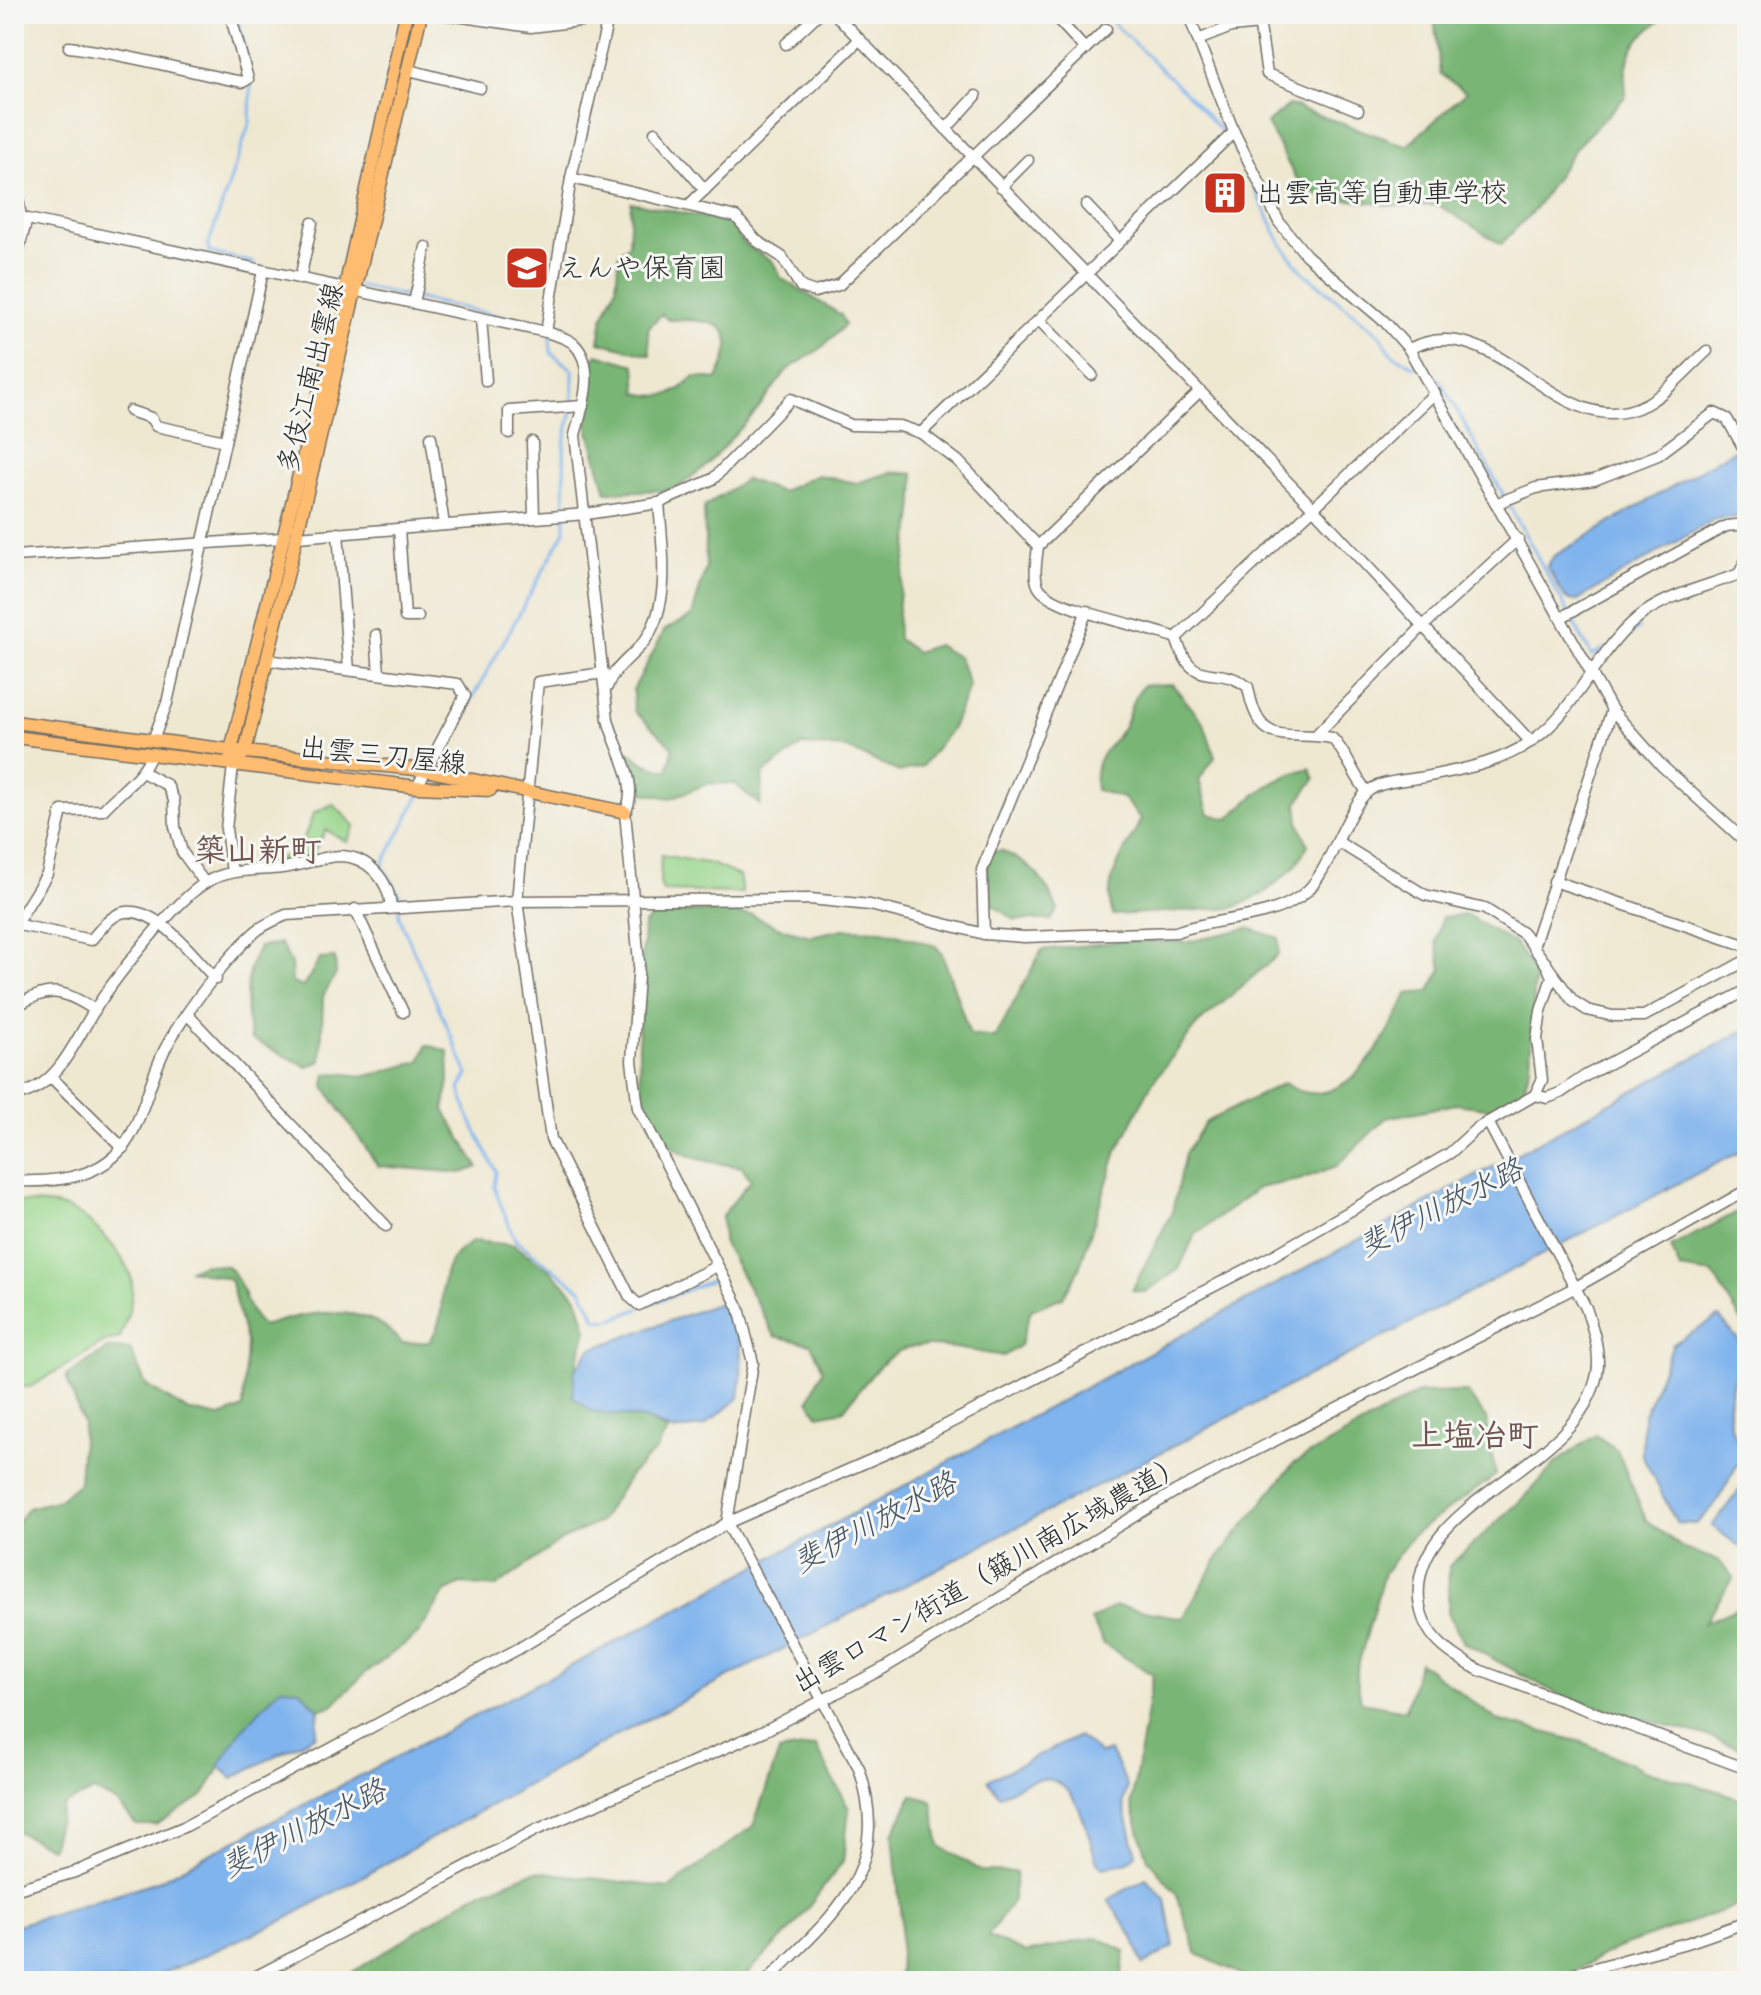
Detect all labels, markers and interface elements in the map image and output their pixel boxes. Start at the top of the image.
building icon: 出雲高等自動車学校 [1201,169,1249,217]
place label: 出雲高等自動車学校 [1256,177,1508,210]
school or university icon: えんや保育園 [503,244,551,292]
place label: えんや保育園 [558,252,726,285]
street label: 多伎江南出雲線 [271,279,351,477]
street label: 出雲三刀屋線 [298,731,468,781]
district label: 築山新町 [194,832,322,871]
water label: 斐伊川放水路 [1353,1150,1531,1265]
district label: 上塩冶町 [1411,1417,1539,1456]
street label: 出雲ロマン街道（簸川南広域農道） [787,1448,1191,1700]
water label: 斐伊川放水路 [787,1464,965,1581]
water label: 斐伊川放水路 [216,1771,394,1886]

